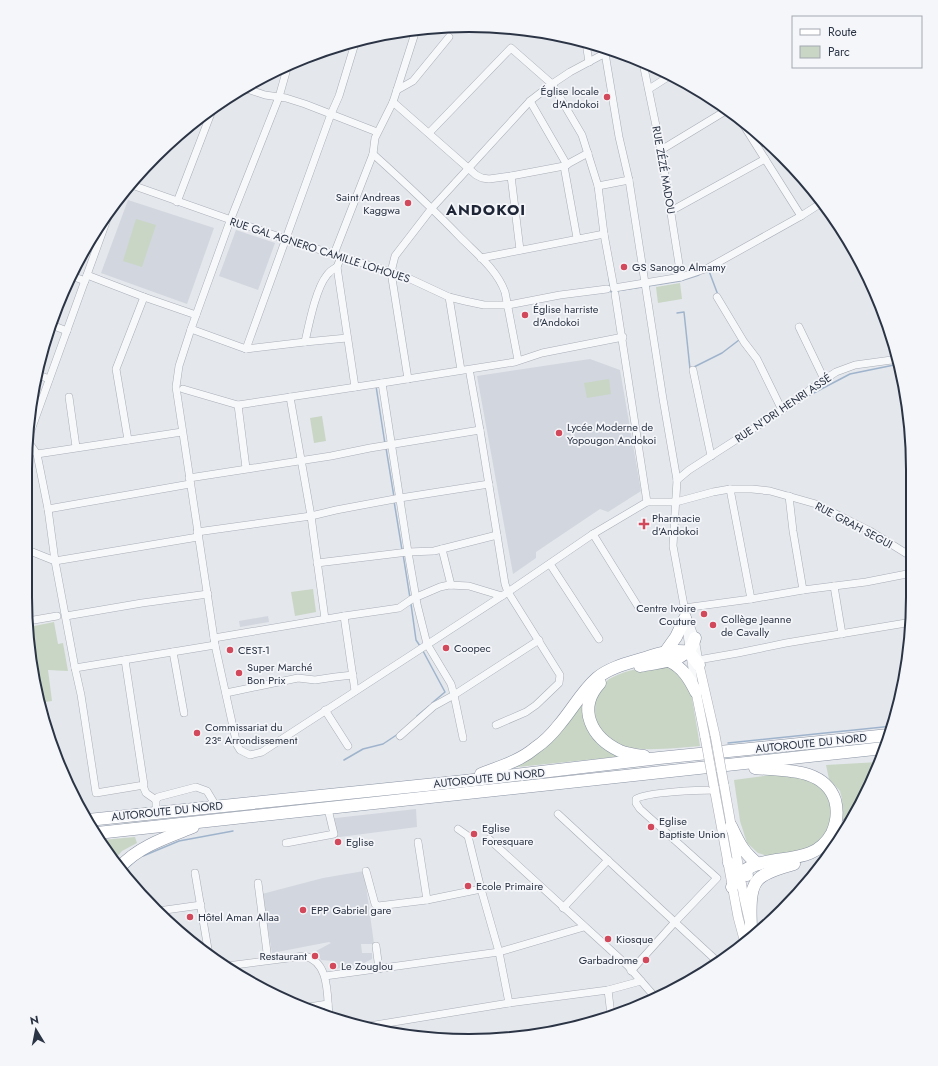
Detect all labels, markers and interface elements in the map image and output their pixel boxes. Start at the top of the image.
legend [792,16,922,68]
text: Route [828,23,857,41]
text: Parc [828,43,850,61]
place label: Église locale d'Andokoi [541,83,599,112]
marker: Église locale d'Andokoi [602,92,612,102]
street label: RUE ZÉZÉ MADOU [648,125,680,215]
place label: Saint Andreas Kaggwa [336,189,401,218]
marker: Saint Andreas Kaggwa [403,198,413,208]
district label: ANDOKOI [445,199,526,221]
street label: RUE GAL AGNERO CAMILLE LOHOUES [228,213,412,287]
place label: GS Sanogo Almamy [632,259,726,275]
marker: GS Sanogo Almamy [619,262,629,272]
place label: Église harriste d'Andokoi [533,301,599,330]
marker: Église harriste d'Andokoi [520,310,530,320]
street label: RUE N’DRI HENRI ASSÉ [731,370,835,446]
place label: Lycée Moderne de Yopougon Andokoi [567,419,656,448]
marker: Lycée Moderne de Yopougon Andokoi [554,428,564,438]
street label: RUE GRAH SEGUI [812,498,896,552]
place label: Pharmacie d’Andokoi [652,510,701,539]
marker: Pharmacie d’Andokoi [639,519,649,529]
place label: Centre Ivoire Couture [636,600,696,629]
marker: Centre Ivoire Couture [699,609,709,619]
place label: Collège Jeanne de Cavally [721,611,792,640]
marker: Collège Jeanne de Cavally [708,620,718,630]
place label: Coopec [454,640,491,656]
place label: CEST-1 [238,642,270,658]
marker: Coopec [441,643,451,653]
marker: CEST-1 [225,645,235,655]
place label: Super Marché Bon Prix [247,659,313,688]
marker: Super Marché Bon Prix [234,668,244,678]
place label: Commissariat du 23ᵉ Arrondissement [205,719,298,748]
marker: Commissariat du 23ᵉ Arrondissement [192,728,202,738]
street label: AUTOROUTE DU NORD [754,729,868,757]
street label: AUTOROUTE DU NORD [432,764,546,792]
street label: AUTOROUTE DU NORD [110,797,224,825]
place label: Eglise Baptiste Union [659,813,726,842]
place label: Eglise Foresquare [482,820,534,849]
marker: Eglise Baptiste Union [646,822,656,832]
marker: Eglise Foresquare [469,829,479,839]
place label: Eglise [346,834,374,850]
marker: Eglise [333,837,343,847]
place label: Ecole Primaire [476,878,544,894]
marker: Ecole Primaire [463,881,473,891]
place label: EPP Gabriel gare [311,902,392,918]
marker: EPP Gabriel gare [298,905,308,915]
place label: Hôtel Aman Allaa [198,909,279,925]
marker: Hôtel Aman Allaa [185,912,195,922]
place label: Kiosque [616,931,654,947]
marker: Kiosque [603,934,613,944]
place label: Restaurant [260,948,307,964]
marker: Restaurant [310,951,320,961]
place label: Garbadrome [579,952,638,968]
marker: Garbadrome [641,955,651,965]
place label: Le Zouglou [341,958,393,974]
marker: Le Zouglou [328,961,338,971]
north arrow [16,1010,56,1050]
text: N [29,1012,40,1029]

